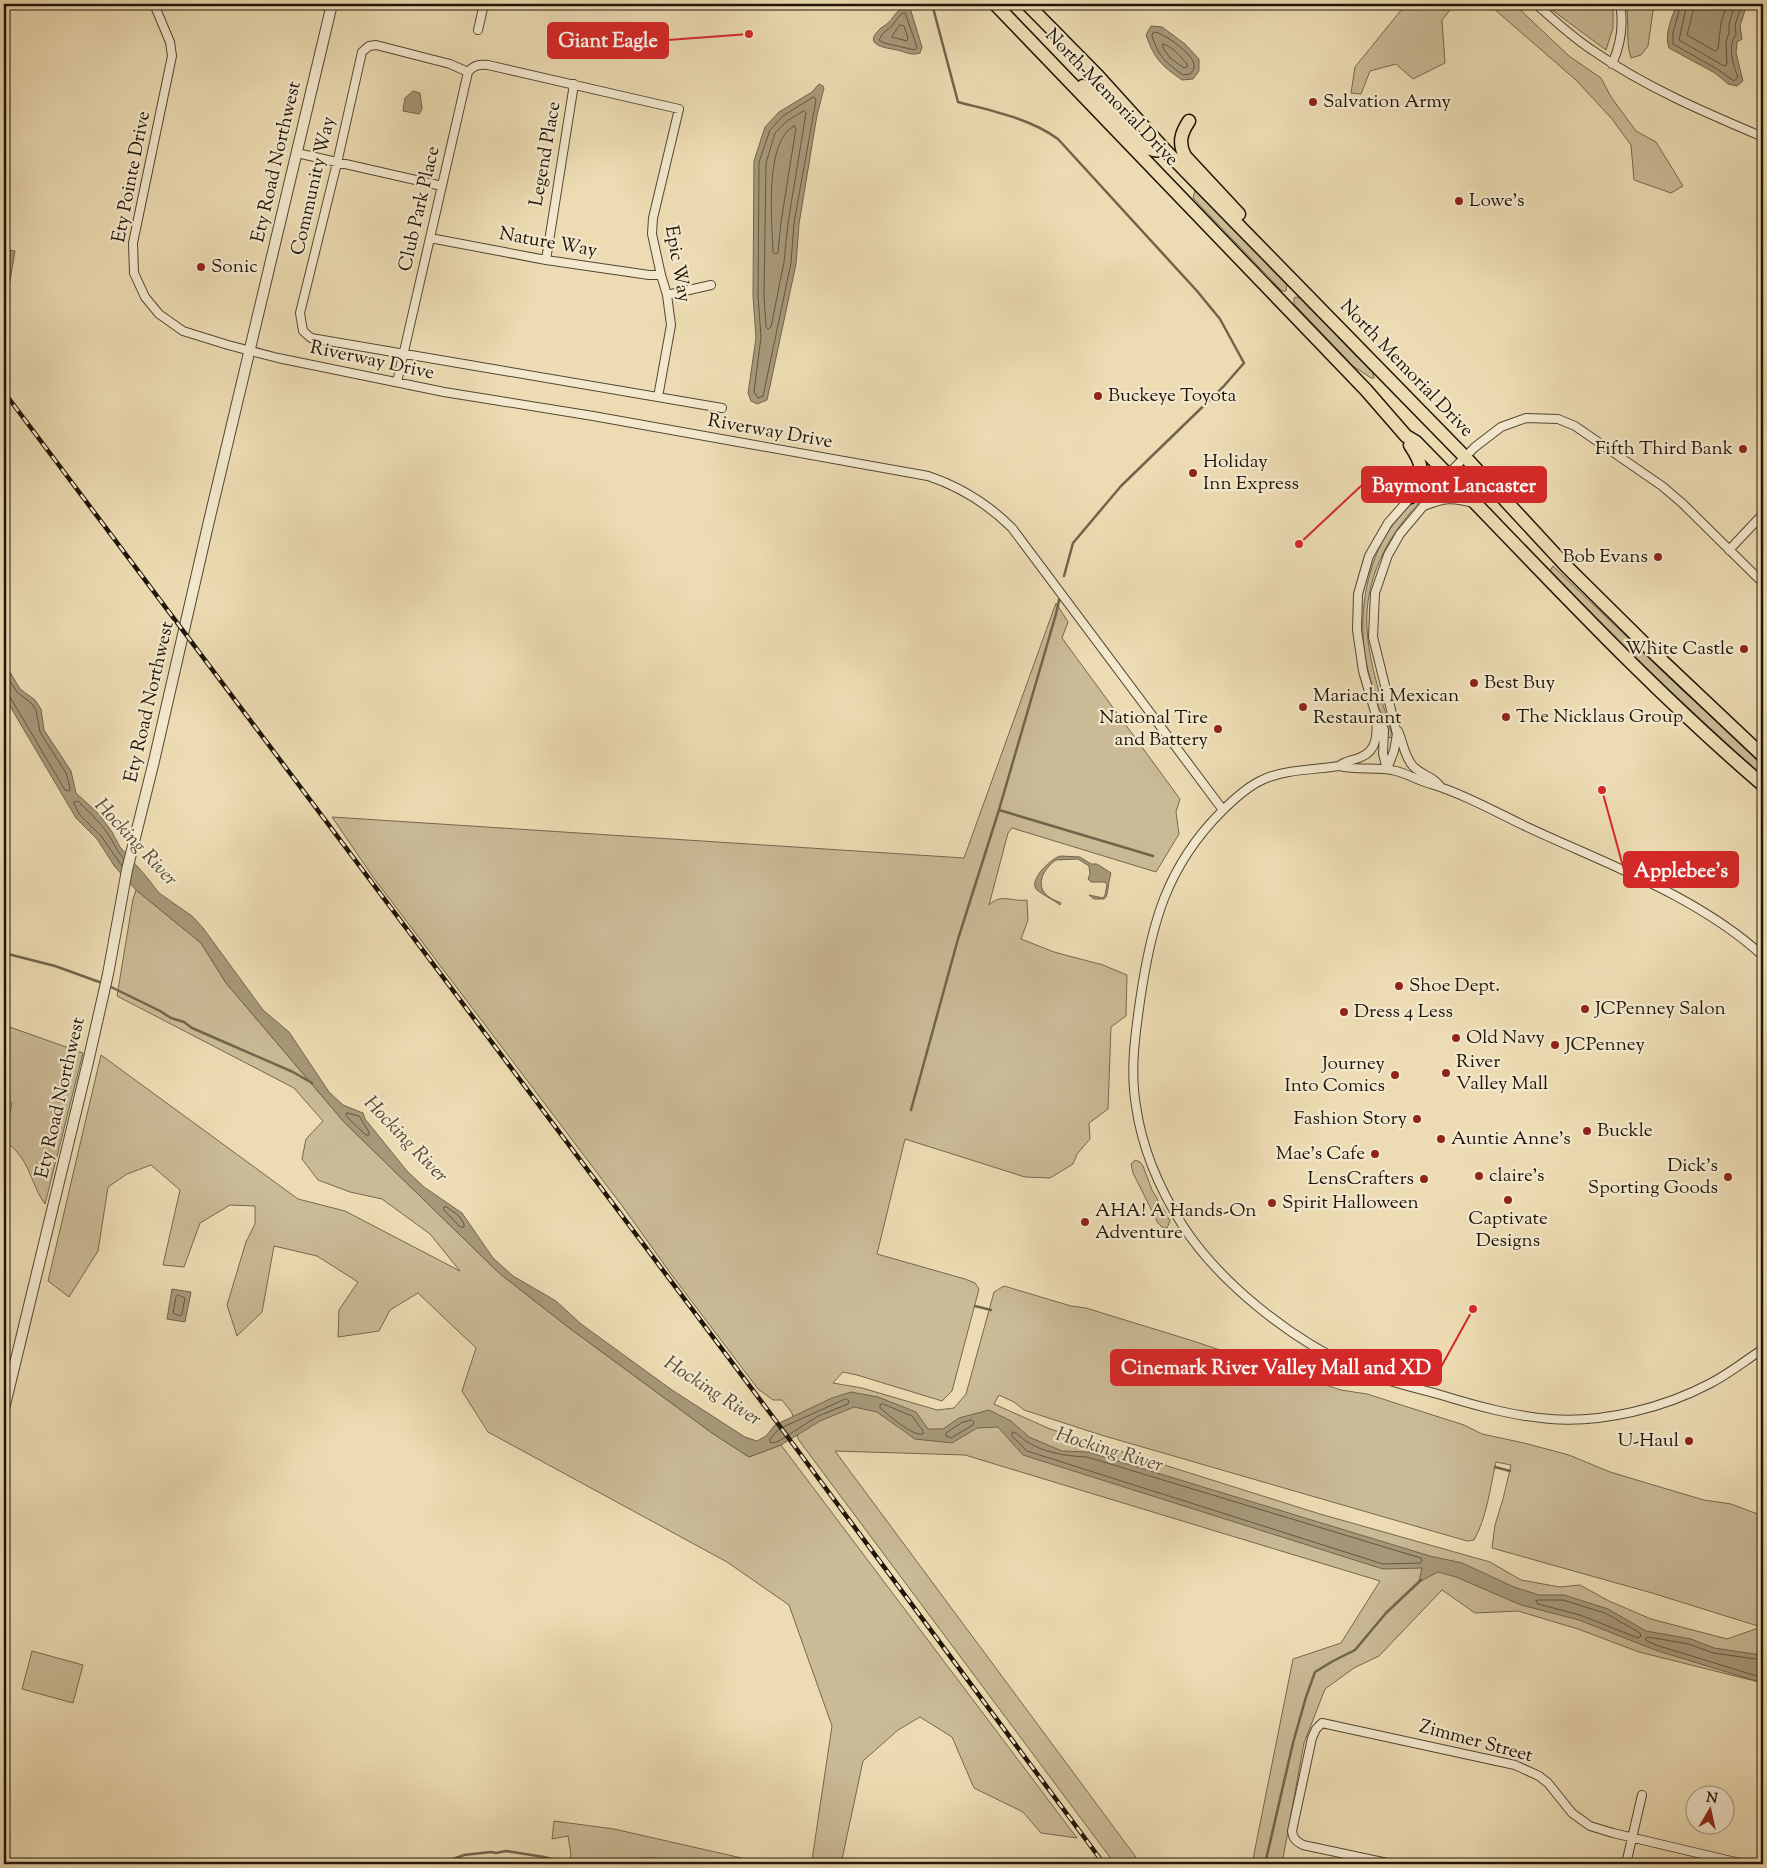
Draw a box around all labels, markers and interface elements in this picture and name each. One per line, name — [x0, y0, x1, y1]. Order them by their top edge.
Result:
callout: Giant Eagle — [548, 23, 668, 58]
street label: North Memorial Drive — [1038, 23, 1184, 173]
text: Giant Eagle — [558, 28, 658, 57]
street label: Ety Road Northwest — [245, 78, 309, 245]
place label: Salvation Army — [1323, 89, 1451, 116]
marker: Salvation Army — [1307, 96, 1319, 108]
street label: Legend Place — [523, 99, 569, 209]
street label: Ety Pointe Drive — [106, 109, 158, 245]
street label: Community Way — [285, 113, 343, 258]
street label: Club Park Place — [392, 143, 448, 274]
place label: Lowe's — [1469, 188, 1524, 215]
marker: Lowe's — [1453, 195, 1465, 207]
street label: Nature Way — [497, 221, 600, 265]
street label: Epic Way — [657, 223, 697, 305]
place label: Sonic — [211, 254, 258, 281]
marker: Sonic — [195, 261, 207, 273]
street label: North Memorial Drive — [1333, 294, 1479, 444]
street label: Riverway Drive — [307, 335, 437, 387]
place label: Buckeye Toyota — [1108, 383, 1236, 410]
marker: Buckeye Toyota — [1092, 390, 1104, 402]
street label: Riverway Drive — [705, 408, 835, 456]
place label: Fifth Third Bank — [1595, 436, 1734, 463]
marker: Fifth Third Bank — [1737, 443, 1749, 455]
place label: Holiday Inn Express — [1203, 449, 1299, 498]
marker: Holiday Inn Express — [1187, 467, 1199, 479]
callout: Baymont Lancaster — [1362, 467, 1546, 502]
text: Baymont Lancaster — [1372, 473, 1537, 502]
place label: Bob Evans — [1563, 544, 1648, 571]
marker: Bob Evans — [1652, 551, 1664, 563]
street label: Ety Road Northwest — [118, 618, 182, 785]
place label: White Castle — [1625, 636, 1734, 663]
marker: White Castle — [1738, 643, 1750, 655]
place label: Best Buy — [1484, 670, 1556, 697]
marker: Best Buy — [1468, 677, 1480, 689]
place label: Mariachi Mexican Restaurant — [1313, 683, 1459, 732]
marker: Mariachi Mexican Restaurant — [1297, 701, 1309, 713]
place label: The Nicklaus Group — [1516, 704, 1683, 731]
place label: National Tire and Battery — [1099, 705, 1209, 754]
marker: The Nicklaus Group — [1500, 711, 1512, 723]
marker: National Tire and Battery — [1212, 723, 1224, 735]
water label: Hocking River — [87, 793, 183, 893]
callout: Applebee's — [1624, 852, 1738, 887]
text: Applebee's — [1634, 858, 1728, 887]
place label: Shoe Dept. — [1409, 973, 1500, 1000]
marker: Shoe Dept. — [1393, 980, 1405, 992]
place label: JCPenney Salon — [1594, 996, 1726, 1023]
place label: Dress 4 Less — [1354, 999, 1453, 1026]
marker: JCPenney Salon — [1579, 1003, 1591, 1015]
marker: Dress 4 Less — [1338, 1006, 1350, 1018]
street label: Ety Road Northwest — [29, 1014, 93, 1181]
place label: Old Navy — [1466, 1025, 1546, 1052]
marker: Old Navy — [1450, 1032, 1462, 1044]
place label: JCPenney — [1564, 1032, 1645, 1059]
marker: JCPenney — [1549, 1039, 1561, 1051]
place label: River Valley Mall — [1456, 1049, 1548, 1098]
place label: Journey Into Comics — [1285, 1051, 1386, 1100]
marker: River Valley Mall — [1440, 1067, 1452, 1079]
marker: Journey Into Comics — [1389, 1069, 1401, 1081]
water label: Hocking River — [356, 1090, 454, 1190]
place label: Fashion Story — [1294, 1106, 1408, 1133]
marker: Fashion Story — [1411, 1113, 1423, 1125]
place label: Buckle — [1597, 1118, 1653, 1145]
marker: Buckle — [1581, 1125, 1593, 1137]
place label: Auntie Anne's — [1451, 1126, 1571, 1153]
marker: Auntie Anne's — [1435, 1133, 1447, 1145]
place label: Mae's Cafe — [1276, 1141, 1365, 1168]
marker: Mae's Cafe — [1369, 1148, 1381, 1160]
place label: Dick's Sporting Goods — [1588, 1153, 1718, 1202]
place label: claire's — [1489, 1163, 1544, 1190]
place label: LensCrafters — [1308, 1166, 1414, 1193]
marker: claire's — [1473, 1170, 1485, 1182]
marker: Dick's Sporting Goods — [1722, 1171, 1734, 1183]
marker: LensCrafters — [1418, 1173, 1430, 1185]
place label: Spirit Halloween — [1282, 1190, 1419, 1217]
marker: Captivate Designs — [1502, 1194, 1514, 1206]
marker: Spirit Halloween — [1266, 1197, 1278, 1209]
place label: AHA! A Hands-On Adventure — [1095, 1198, 1257, 1247]
place label: Captivate Designs — [1468, 1206, 1548, 1255]
marker: AHA! A Hands-On Adventure — [1079, 1216, 1091, 1228]
water label: Hocking River — [658, 1350, 766, 1434]
callout: Cinemark River Valley Mall and XD — [1111, 1350, 1441, 1385]
text: Cinemark River Valley Mall and XD — [1121, 1355, 1431, 1384]
water label: Hocking River — [1052, 1421, 1166, 1481]
place label: U-Haul — [1618, 1428, 1679, 1455]
marker: U-Haul — [1683, 1435, 1695, 1447]
street label: Zimmer Street — [1416, 1714, 1536, 1770]
north arrow — [1684, 1786, 1734, 1836]
text: N — [1705, 1788, 1719, 1810]

